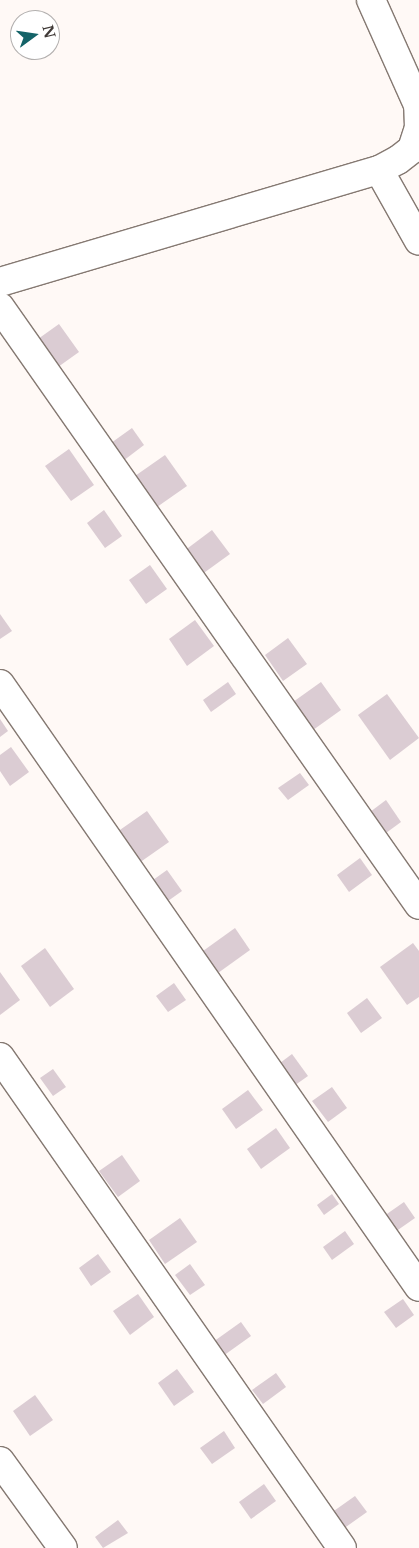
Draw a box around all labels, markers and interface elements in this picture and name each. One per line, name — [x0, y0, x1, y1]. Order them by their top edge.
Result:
north arrow — [10, 10, 60, 60]
text: N — [38, 23, 59, 40]

